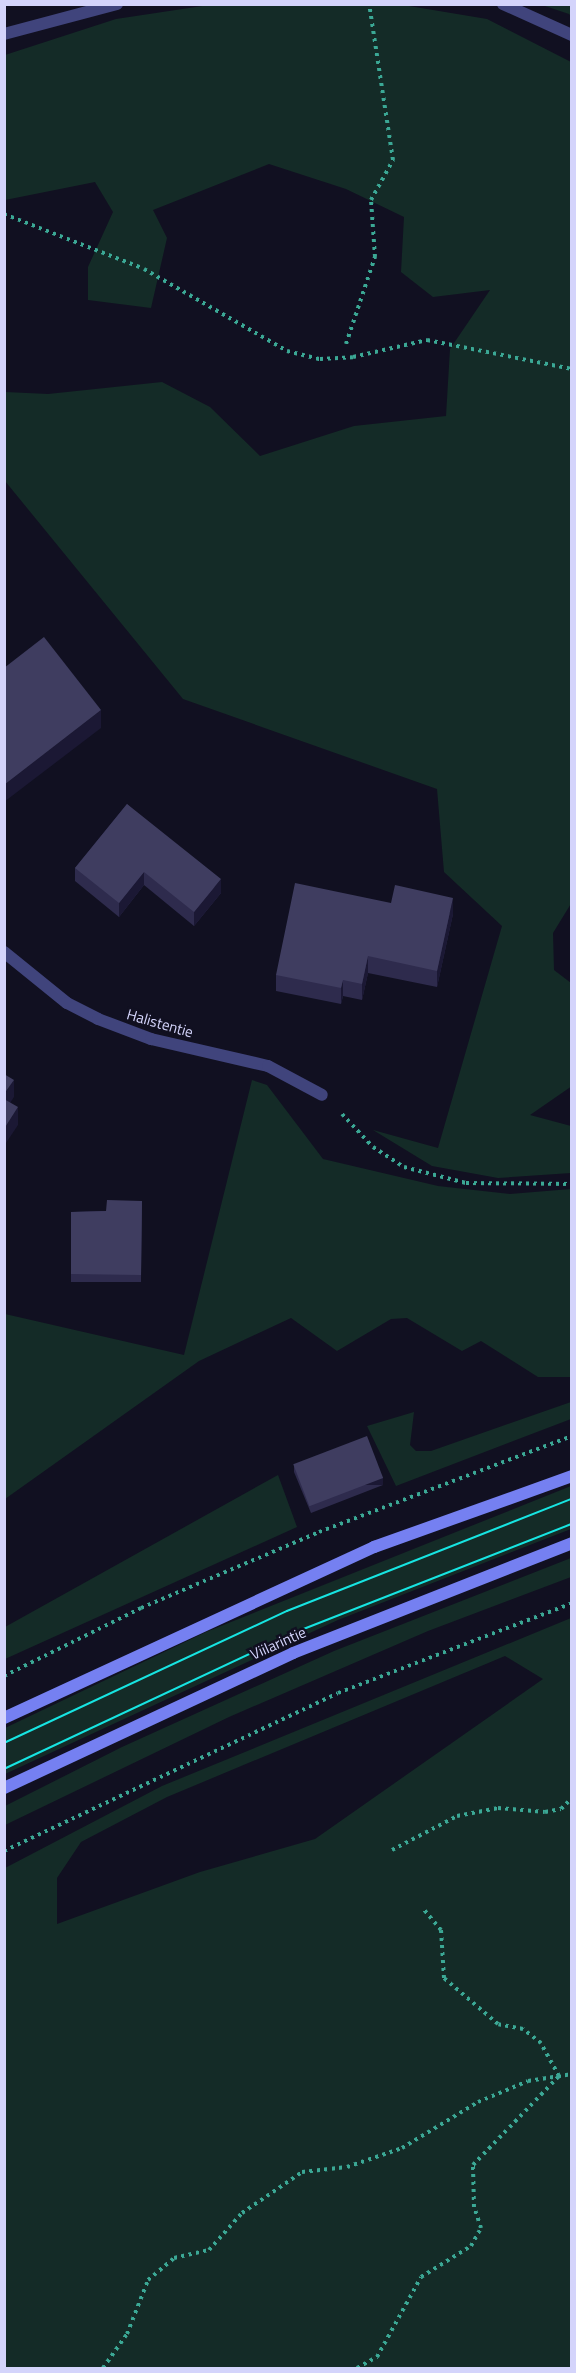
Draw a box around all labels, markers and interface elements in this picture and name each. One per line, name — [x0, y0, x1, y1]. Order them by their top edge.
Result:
street label: Halistentie — [125, 1005, 195, 1041]
street label: Viilarintie — [247, 1623, 309, 1663]

